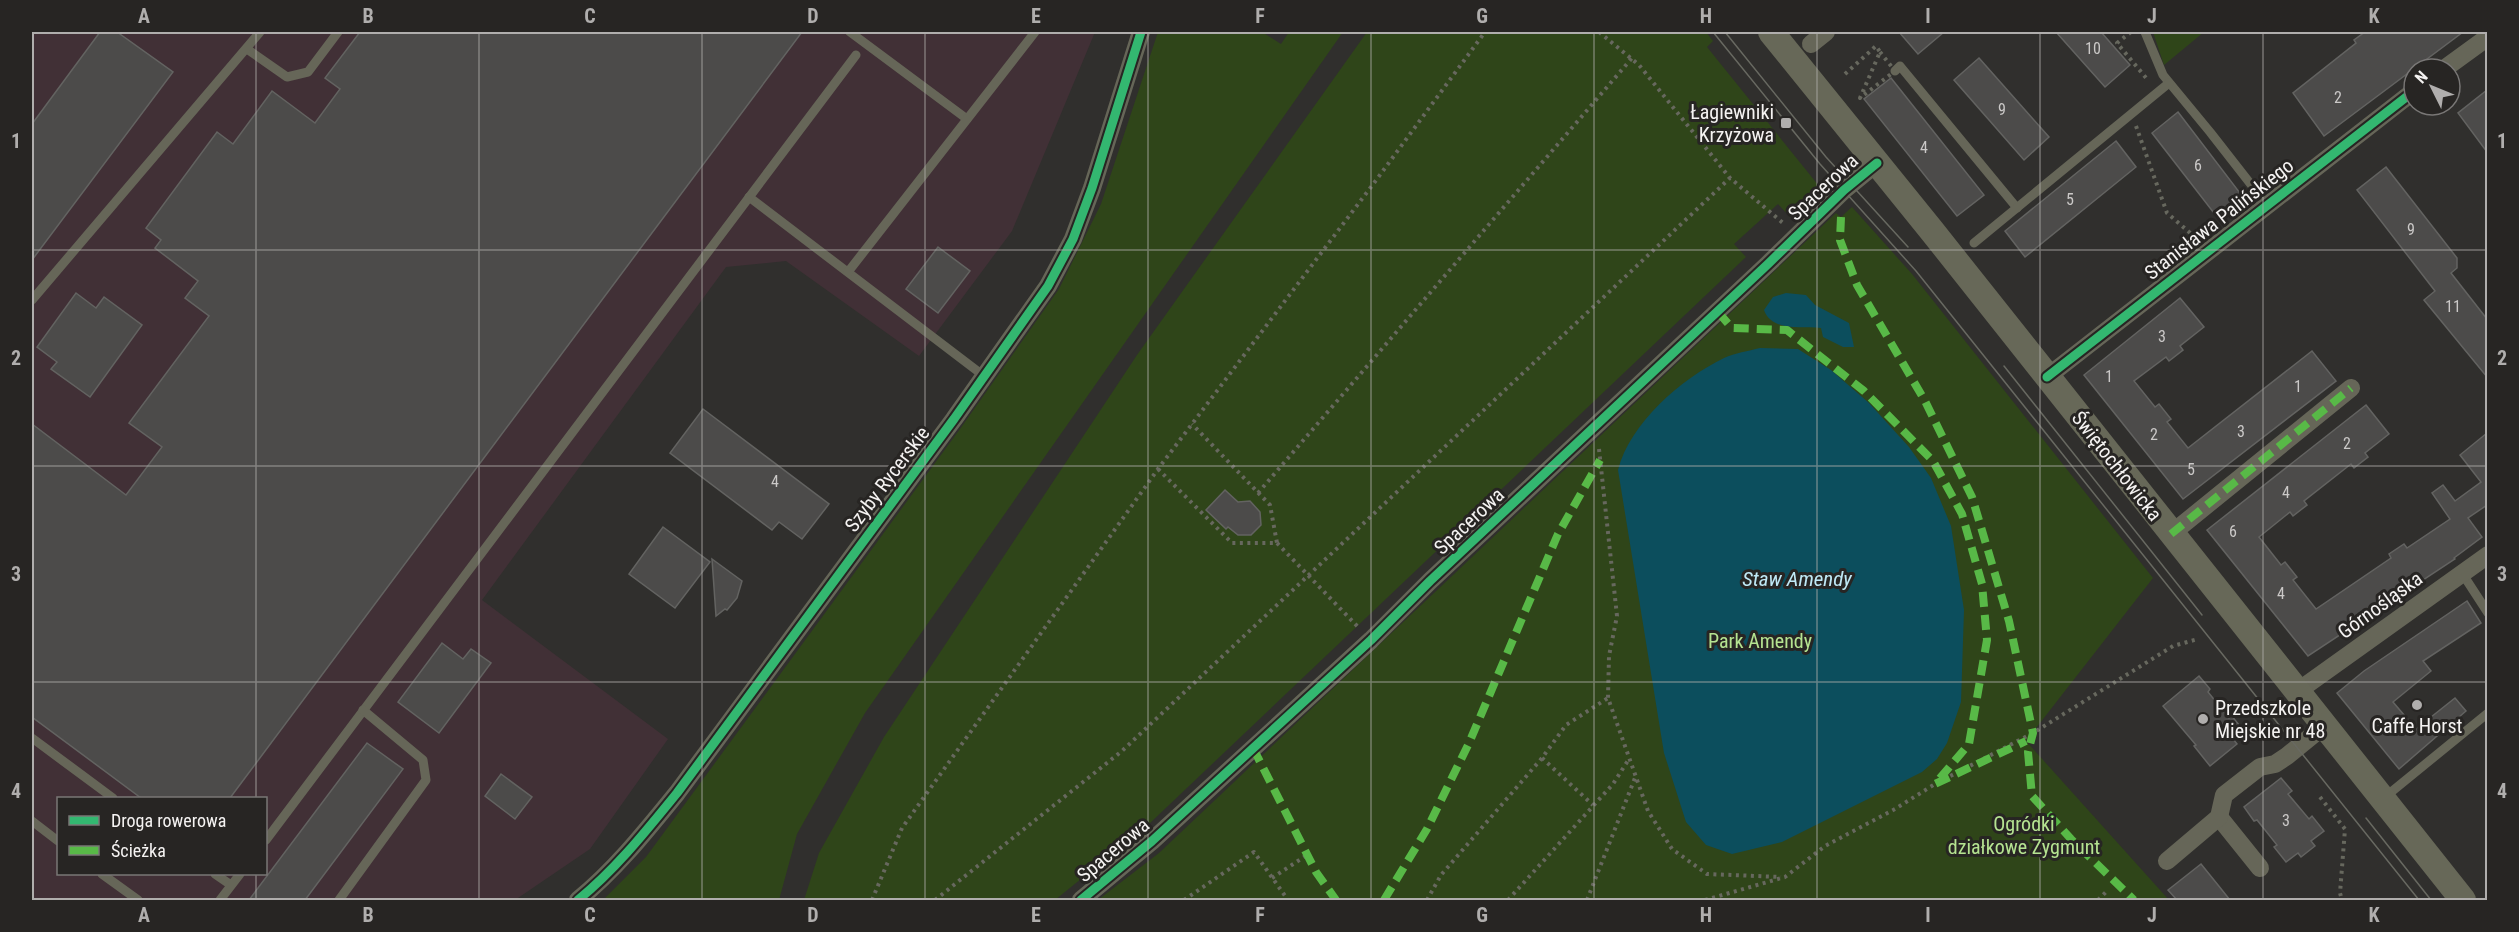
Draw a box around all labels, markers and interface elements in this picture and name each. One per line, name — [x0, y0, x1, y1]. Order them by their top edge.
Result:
text: A — [138, 4, 150, 28]
text: B — [362, 4, 374, 28]
text: C — [584, 4, 596, 28]
text: D — [807, 4, 819, 28]
text: E — [1031, 4, 1041, 28]
text: F — [1255, 4, 1265, 28]
text: G — [1476, 4, 1488, 28]
text: H — [1700, 4, 1712, 28]
text: I — [1925, 4, 1931, 28]
text: J — [2147, 4, 2157, 28]
text: K — [2368, 4, 2380, 28]
house number: 10 — [2085, 39, 2101, 58]
north arrow — [2402, 57, 2462, 117]
text: N — [2411, 67, 2432, 87]
house number: 2 — [2334, 88, 2342, 107]
place label: Łagiewniki Krzyżowa — [1690, 100, 1774, 147]
house number: 9 — [1998, 100, 2006, 119]
marker: Łagiewniki Krzyżowa — [1779, 116, 1793, 130]
text: 1 — [11, 129, 21, 153]
text: 1 — [2497, 129, 2507, 153]
house number: 4 — [1920, 138, 1928, 157]
street label: Spacerowa — [1783, 149, 1863, 225]
street label: Stanisława Palińskiego — [2140, 153, 2298, 285]
house number: 6 — [2194, 156, 2202, 175]
house number: 5 — [2066, 190, 2074, 209]
house number: 9 — [2407, 220, 2415, 239]
house number: 11 — [2445, 297, 2461, 316]
house number: 3 — [2158, 327, 2166, 346]
text: 2 — [11, 346, 21, 370]
text: 2 — [2497, 346, 2507, 370]
house number: 1 — [2105, 367, 2113, 386]
house number: 1 — [2294, 377, 2302, 396]
street label: Świętochłowicka — [2067, 406, 2167, 526]
street label: Szyby Rycerskie — [840, 422, 934, 536]
house number: 3 — [2237, 422, 2245, 441]
house number: 2 — [2150, 425, 2158, 444]
house number: 2 — [2343, 434, 2351, 453]
house number: 5 — [2187, 460, 2195, 479]
house number: 4 — [771, 472, 779, 491]
street label: Spacerowa — [1429, 483, 1509, 559]
house number: 4 — [2282, 483, 2290, 502]
house number: 6 — [2229, 522, 2237, 541]
text: 3 — [11, 562, 21, 586]
text: 3 — [2497, 562, 2507, 586]
street label: Górnośląska — [2333, 566, 2427, 644]
water label: Staw Amendy — [1742, 567, 1852, 591]
house number: 4 — [2277, 584, 2285, 603]
park label: Park Amendy — [1708, 629, 1812, 653]
place label: Przedszkole Miejskie nr 48 — [2215, 696, 2325, 743]
marker: Caffe Horst — [2410, 698, 2424, 712]
marker: Przedszkole Miejskie nr 48 — [2196, 712, 2210, 726]
place label: Caffe Horst — [2372, 714, 2463, 738]
text: 4 — [11, 779, 21, 803]
text: 4 — [2497, 779, 2507, 803]
legend — [57, 797, 267, 875]
text: Droga rowerowa — [111, 810, 226, 831]
house number: 3 — [2282, 811, 2290, 830]
park label: Ogródki działkowe Zygmunt — [1948, 812, 2100, 859]
street label: Spacerowa — [1072, 813, 1154, 887]
text: Ścieżka — [111, 840, 166, 861]
text: A — [138, 903, 150, 927]
text: B — [362, 903, 374, 927]
text: C — [584, 903, 596, 927]
text: D — [807, 903, 819, 927]
text: E — [1031, 903, 1041, 927]
text: F — [1255, 903, 1265, 927]
text: G — [1476, 903, 1488, 927]
text: H — [1700, 903, 1712, 927]
text: I — [1925, 903, 1931, 927]
text: J — [2147, 903, 2157, 927]
text: K — [2368, 903, 2380, 927]

